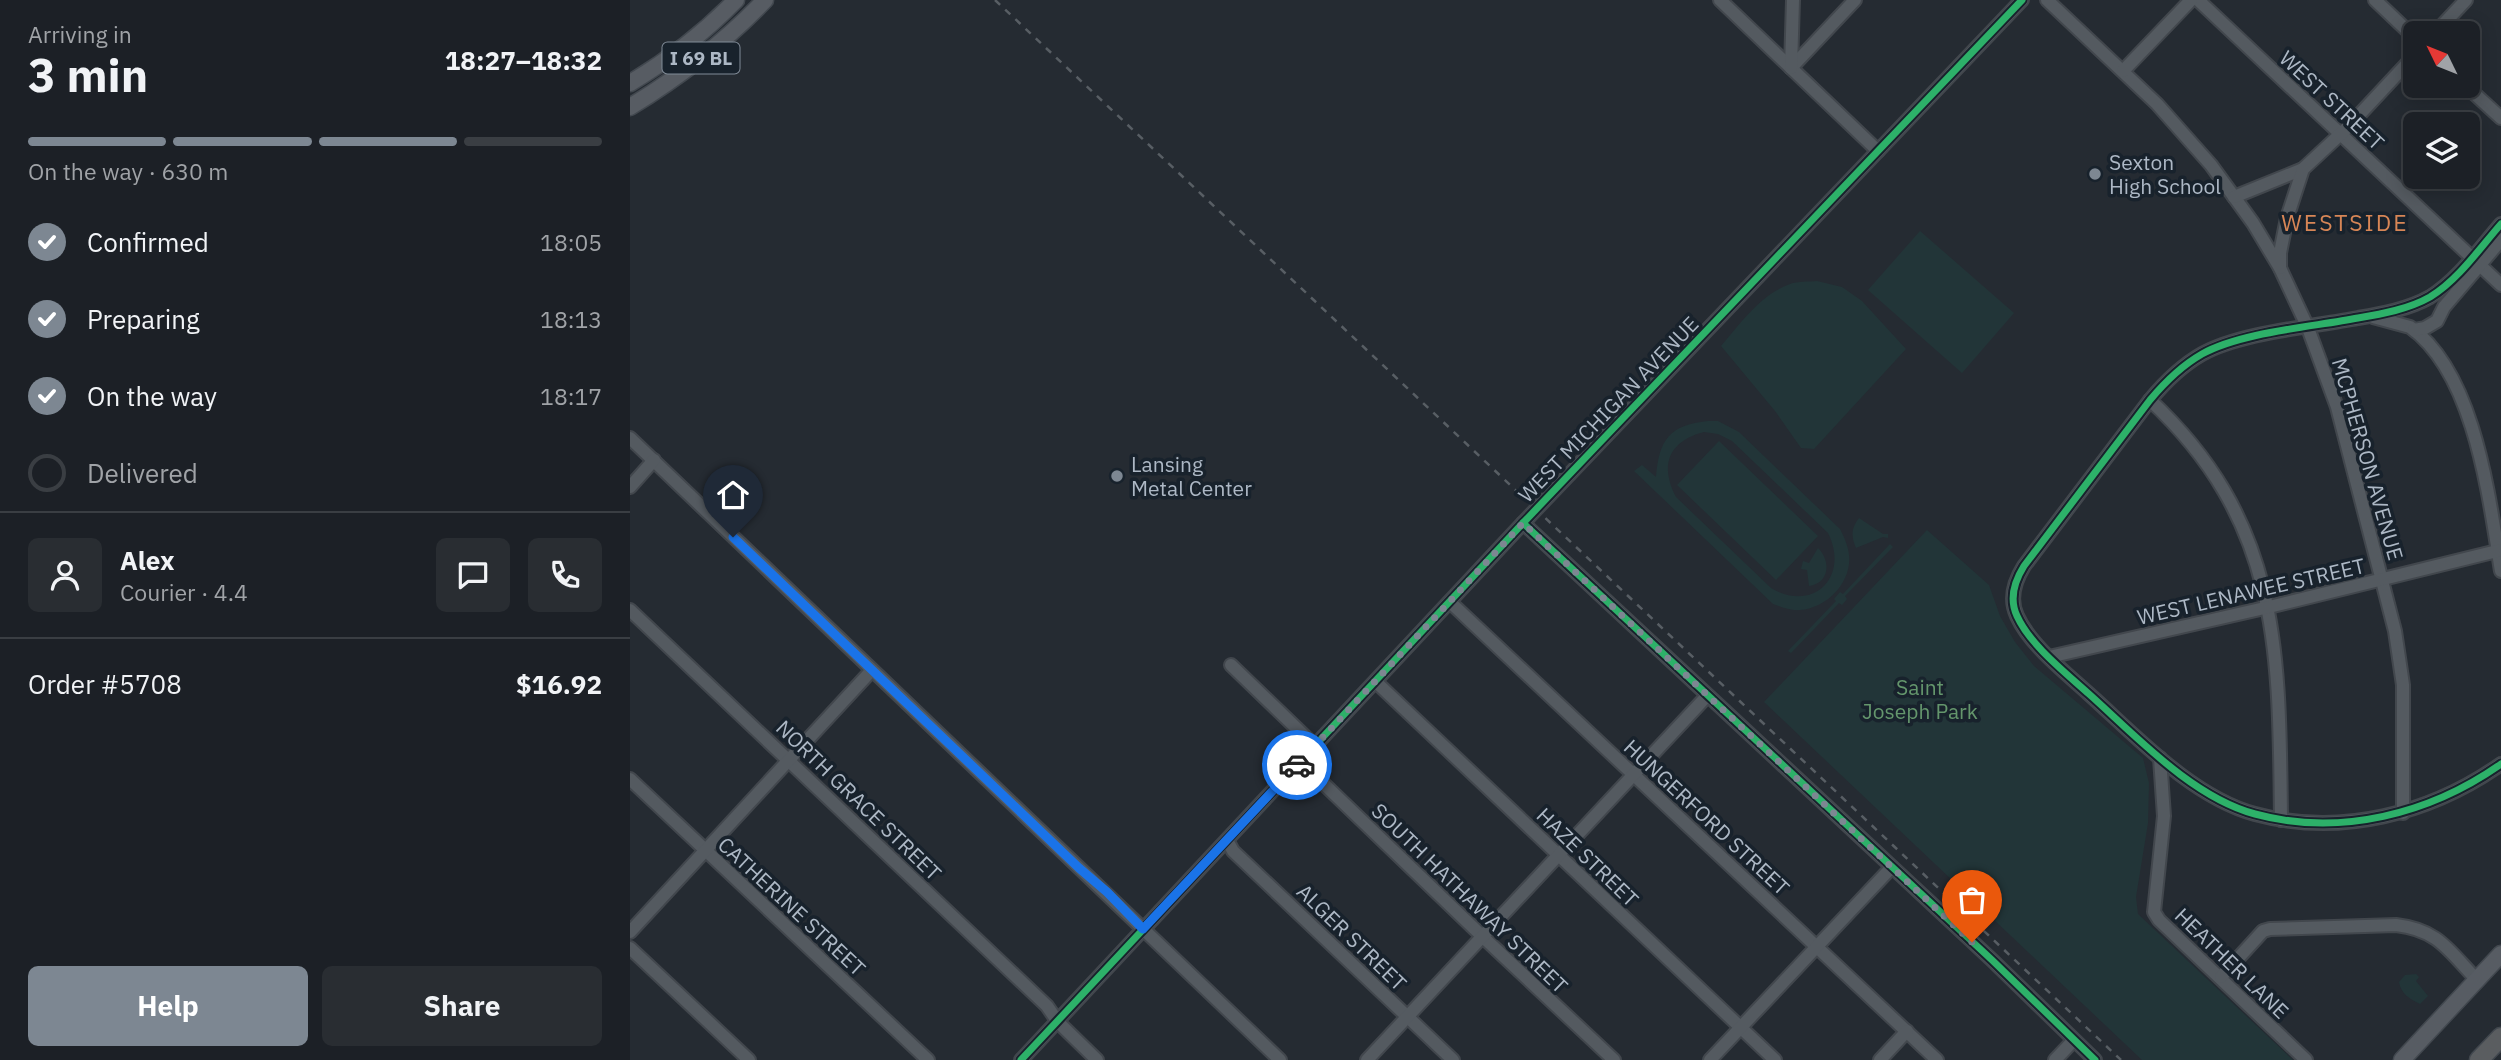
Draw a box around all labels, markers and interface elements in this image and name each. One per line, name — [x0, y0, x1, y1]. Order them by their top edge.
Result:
text: Arriving in — [28, 19, 132, 49]
north arrow — [2403, 21, 2480, 98]
map controls — [2403, 21, 2480, 189]
text: 18:27–18:32 — [445, 43, 602, 77]
road number: I 69 BL — [662, 43, 740, 74]
street label: WEST STREET — [2274, 44, 2390, 156]
text: 3 min — [28, 45, 148, 105]
button: layers — [2403, 112, 2480, 189]
place label: Sexton High School — [2109, 148, 2221, 200]
text: On the way · 630 m — [28, 156, 228, 186]
marker: Sexton High School — [2087, 166, 2103, 182]
district label: WESTSIDE — [2281, 207, 2409, 237]
icon: check — [28, 223, 66, 261]
text: Confirmed — [87, 225, 209, 259]
text: 18:05 — [540, 227, 602, 257]
icon: check — [28, 300, 66, 338]
text: Preparing — [87, 302, 200, 336]
text: 18:13 — [540, 304, 602, 334]
street label: WEST MICHIGAN AVENUE — [1512, 310, 1704, 508]
street label: MCPHERSON AVENUE — [2326, 355, 2410, 563]
icon: check — [28, 377, 66, 415]
text: On the way — [87, 379, 217, 413]
text: 18:17 — [540, 381, 602, 411]
place label: Lansing Metal Center — [1131, 450, 1252, 502]
text: Delivered — [87, 456, 198, 490]
pin — [703, 465, 763, 537]
marker: Lansing Metal Center — [1109, 468, 1125, 484]
icon: home — [714, 476, 752, 514]
button: person — [28, 538, 102, 612]
button: chat — [436, 538, 510, 612]
button: phone — [528, 538, 602, 612]
text: Alex — [120, 543, 174, 577]
street label: WEST LENAWEE STREET — [2134, 551, 2368, 631]
text: Courier · 4.4 — [120, 577, 248, 607]
text: Order #5708 — [28, 667, 182, 701]
text: $16.92 — [516, 667, 602, 701]
park label: Saint Joseph Park — [1862, 673, 1978, 725]
street label: NORTH GRACE STREET — [770, 714, 948, 886]
courier — [1262, 730, 1332, 800]
street label: HUNGERFORD STREET — [1618, 733, 1796, 901]
icon: car — [1278, 746, 1316, 784]
street label: SOUTH HATHAWAY STREET — [1366, 797, 1574, 999]
street label: HAZE STREET — [1531, 801, 1645, 913]
street label: CATHERINE STREET — [712, 830, 872, 982]
pin — [1942, 870, 2002, 942]
street label: ALGER STREET — [1291, 877, 1413, 997]
icon: bag — [1953, 881, 1991, 919]
street label: HEATHER LANE — [2169, 901, 2295, 1025]
button: Help — [28, 966, 308, 1046]
button: Share — [322, 966, 602, 1046]

